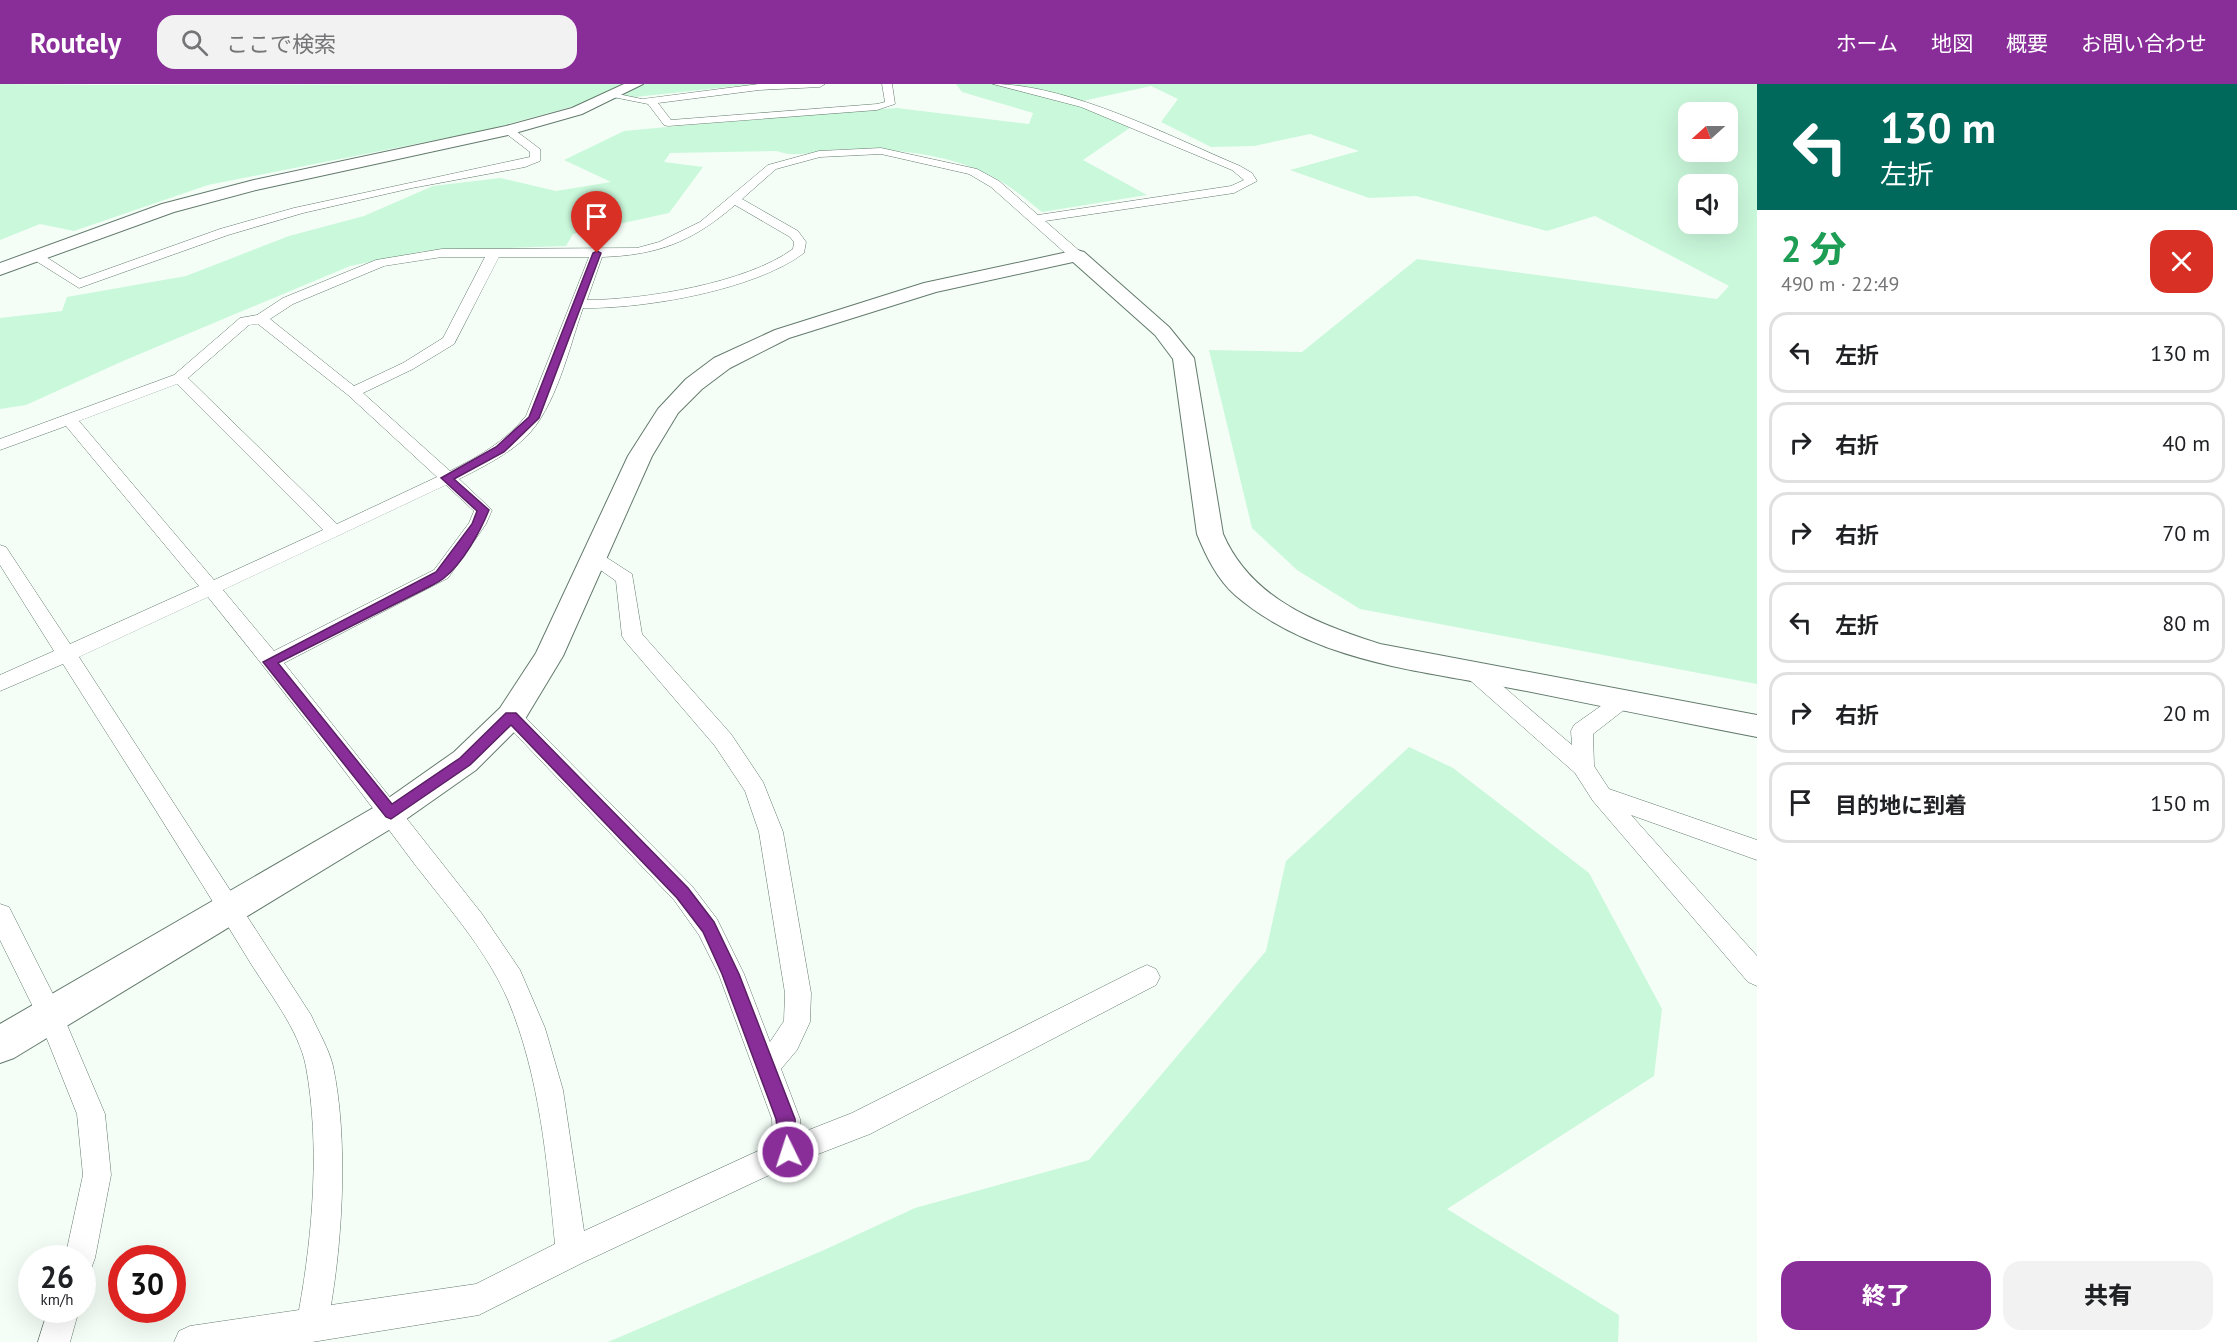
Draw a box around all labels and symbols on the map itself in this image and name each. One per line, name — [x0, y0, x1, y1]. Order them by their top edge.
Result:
north arrow — [1678, 102, 1738, 162]
pin — [571, 191, 622, 253]
position arrow — [756, 1120, 820, 1184]
speed limit sign: 30 — [108, 1245, 186, 1323]

